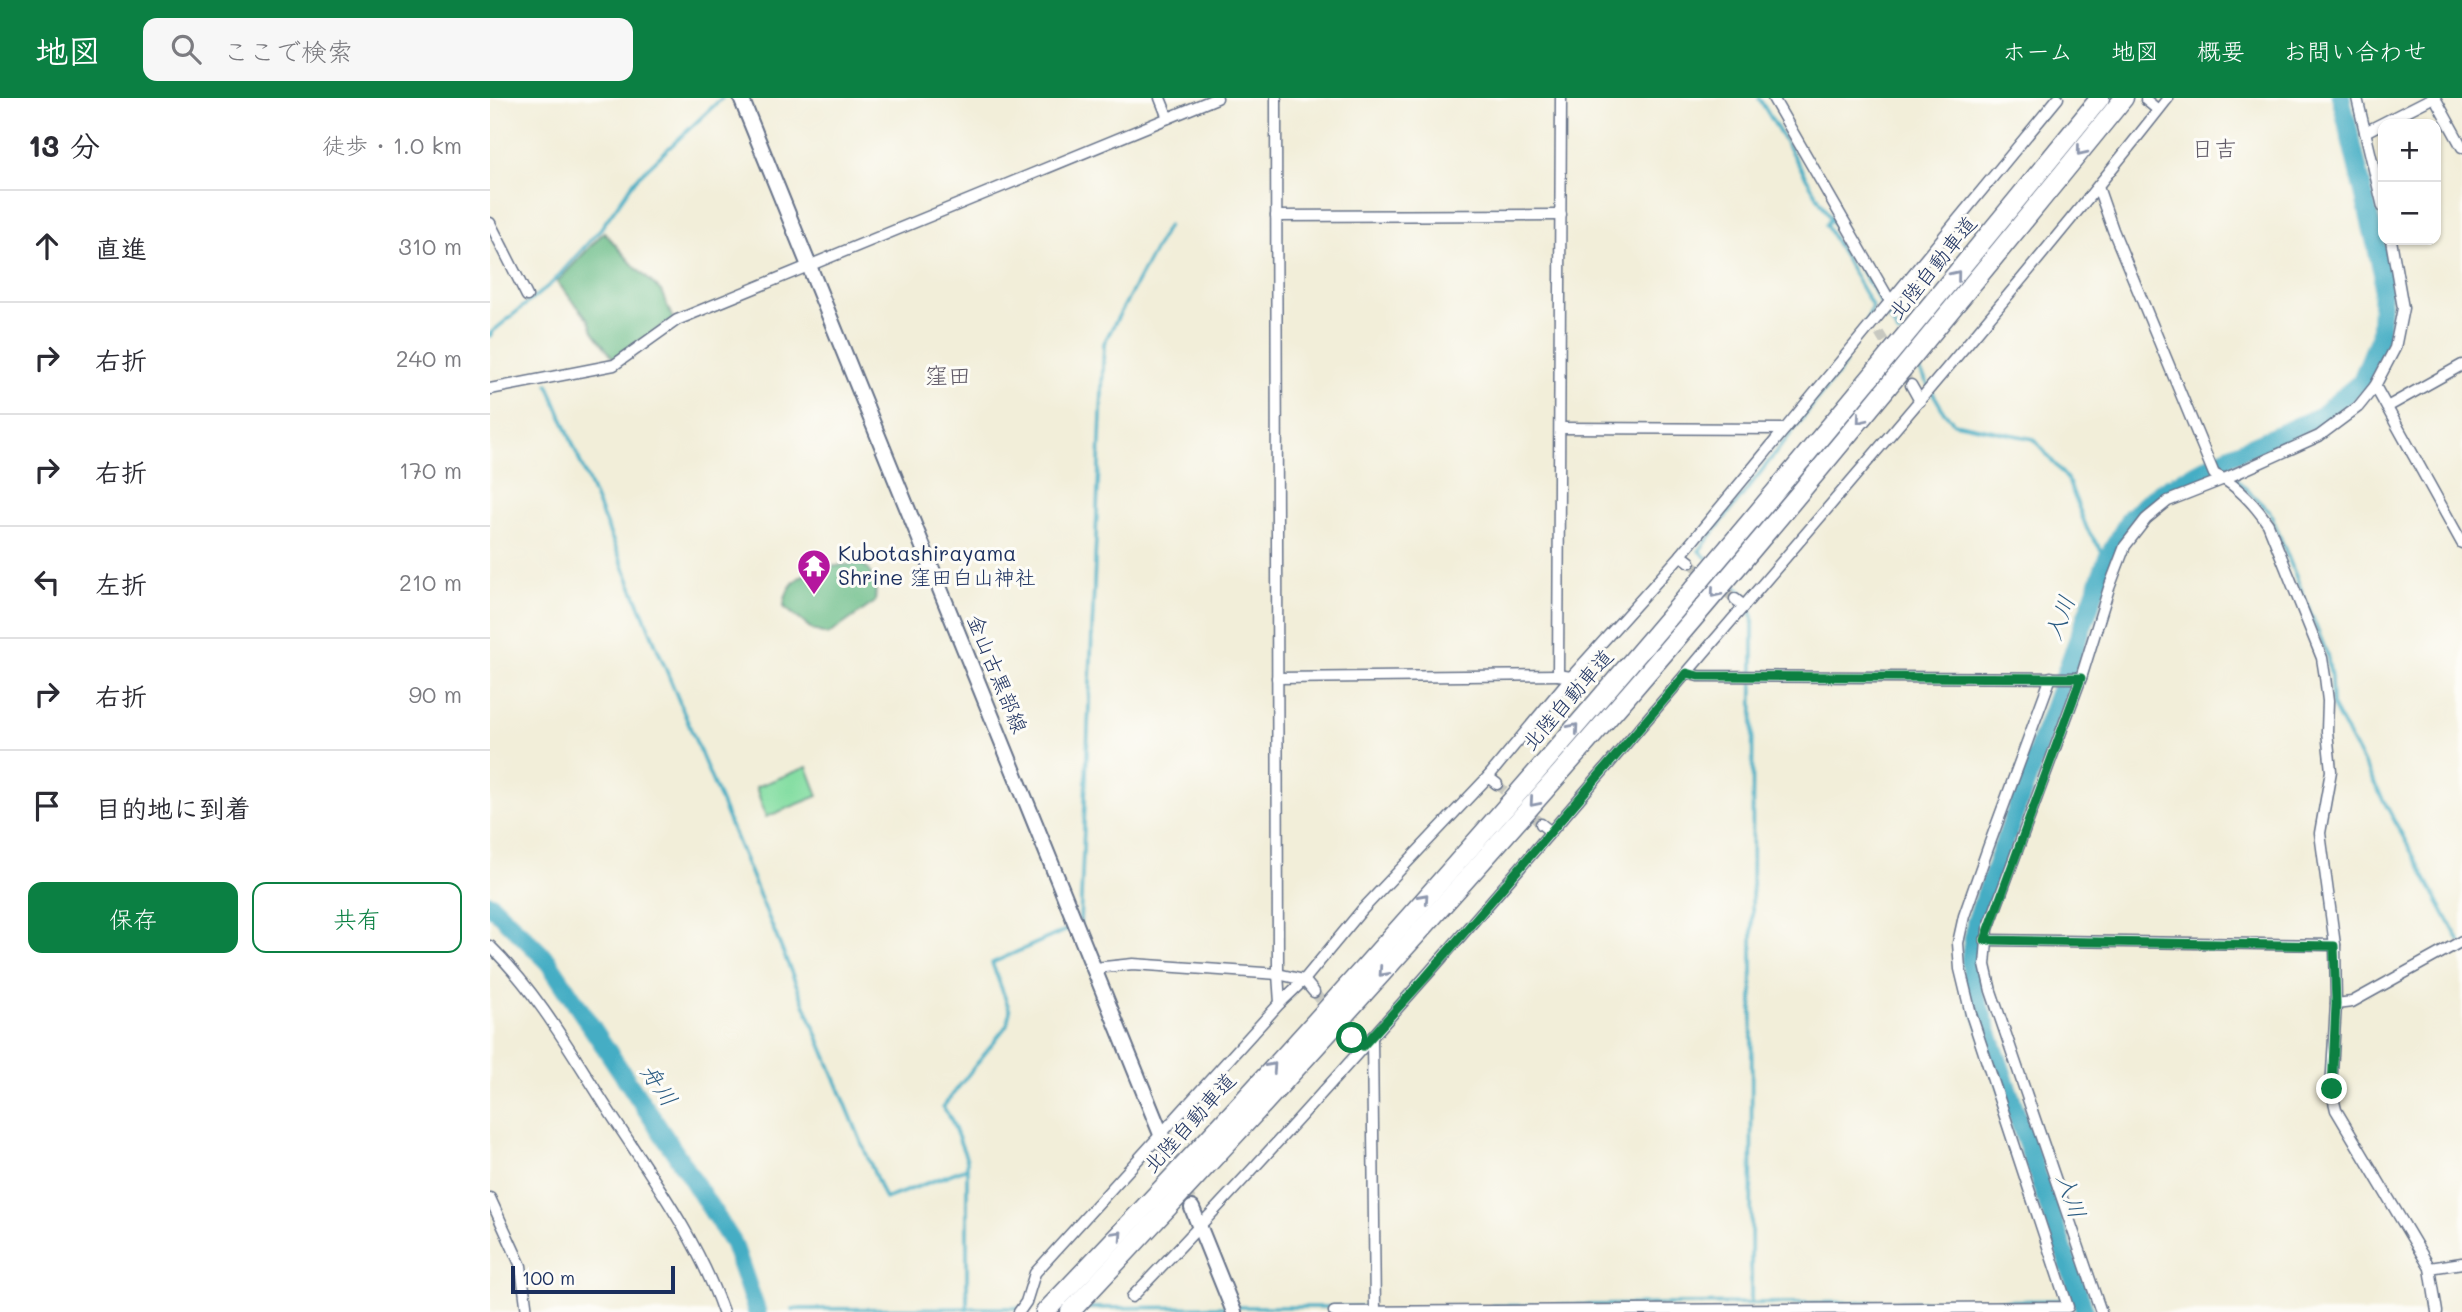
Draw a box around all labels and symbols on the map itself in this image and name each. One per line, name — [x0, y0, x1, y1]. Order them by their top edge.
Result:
district label: 日吉 — [2191, 133, 2237, 163]
one-way arrow — [2077, 142, 2089, 155]
street label: 北陸自動車道 — [1882, 210, 1982, 325]
one-way arrow — [1948, 270, 1960, 283]
district label: 窪田 — [925, 360, 971, 390]
one-way arrow — [1857, 410, 1869, 423]
place label: Kubotashirayama Shrine 窪田白山神社 — [838, 539, 1036, 590]
temple icon: Kubotashirayama Shrine 窪田白山神社 — [795, 547, 833, 596]
one-way arrow — [1711, 585, 1723, 598]
water label: 入川 — [2037, 591, 2081, 644]
street label: 金山古黒部線 — [962, 610, 1035, 737]
street label: 北陸自動車道 — [1515, 643, 1618, 755]
one-way arrow — [1566, 723, 1578, 736]
one-way arrow — [1530, 794, 1542, 807]
one-way arrow — [1416, 893, 1428, 906]
one-way arrow — [1378, 964, 1391, 977]
route start — [1336, 1022, 1367, 1053]
water label: 舟川 — [635, 1057, 685, 1112]
one-way arrow — [1264, 1063, 1276, 1076]
street label: 北陸自動車道 — [1137, 1066, 1241, 1178]
route end — [2316, 1073, 2347, 1104]
water label: 入川 — [2050, 1169, 2094, 1222]
one-way arrow — [1110, 1230, 1122, 1243]
scale bar — [511, 1263, 676, 1295]

